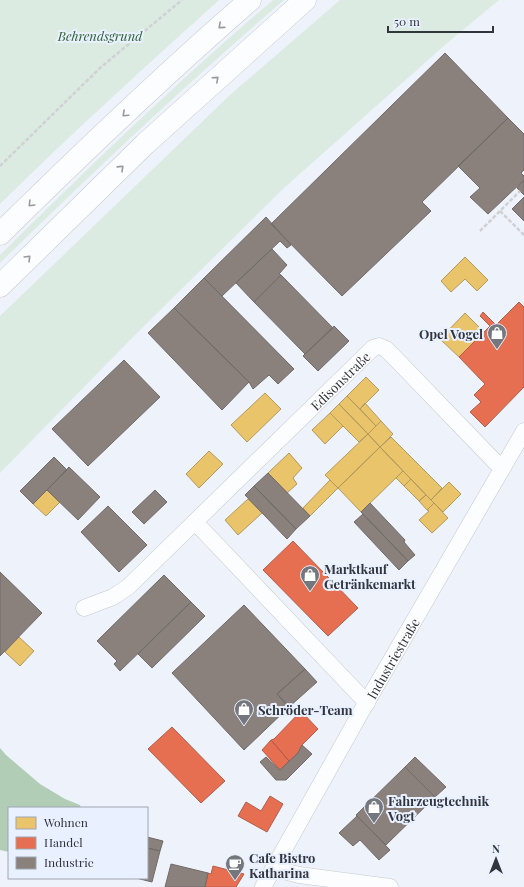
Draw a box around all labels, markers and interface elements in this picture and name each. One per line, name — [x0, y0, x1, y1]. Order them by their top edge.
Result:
scale bar — [388, 8, 493, 34]
text: 50 m — [394, 13, 420, 29]
one-way arrow — [218, 21, 225, 28]
park label: Behrendsgrund — [57, 27, 143, 44]
one-way arrow — [211, 77, 219, 84]
one-way arrow — [122, 109, 130, 116]
one-way arrow — [116, 165, 124, 172]
one-way arrow — [28, 199, 36, 207]
one-way arrow — [23, 255, 31, 263]
shop icon: Opel Vogel — [486, 322, 508, 350]
place label: Opel Vogel — [419, 325, 483, 342]
street label: Edisonstraße — [306, 347, 374, 413]
place label: Marktkauf Getränkemarkt — [324, 560, 416, 592]
shop icon: Marktkauf Getränkemarkt — [299, 564, 321, 592]
street label: Industriestraße — [362, 614, 423, 702]
shop icon: Schröder-Team — [233, 698, 255, 726]
place label: Schröder-Team — [258, 701, 353, 718]
place label: Fahrzeugtechnik Vogt — [387, 792, 489, 824]
shop icon: Fahrzeugtechnik Vogt — [363, 796, 385, 824]
legend — [8, 807, 148, 879]
text: Wohnen — [43, 814, 88, 830]
text: Handel — [44, 834, 83, 850]
north arrow — [476, 839, 516, 879]
text: N — [492, 841, 500, 856]
place label: Cafe Bistro Katharina — [249, 849, 315, 881]
cafe icon: Cafe Bistro Katharina — [224, 853, 246, 881]
text: Industrie — [44, 854, 94, 870]

